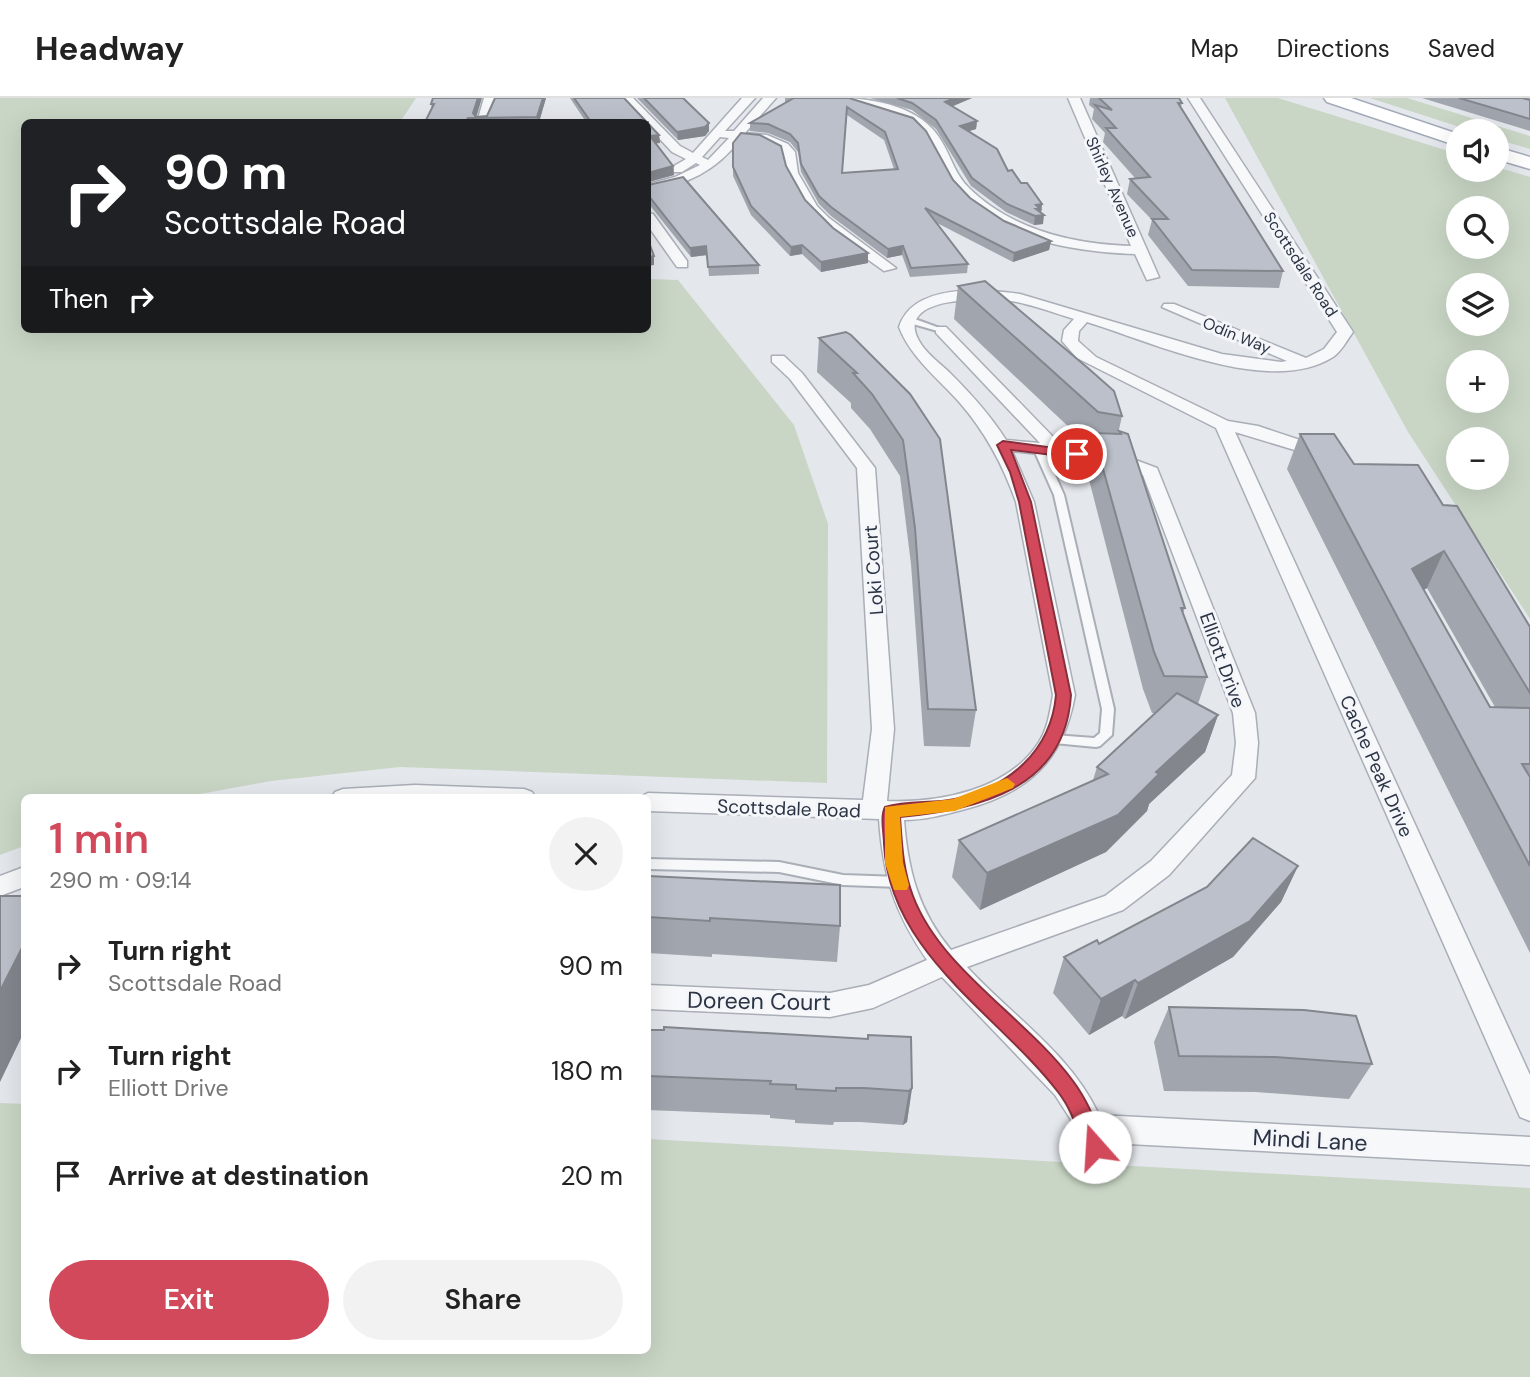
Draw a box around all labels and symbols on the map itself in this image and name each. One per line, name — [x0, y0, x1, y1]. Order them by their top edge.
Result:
street label: Shirley Avenue — [1081, 134, 1144, 241]
street label: Scottsdale Road — [1259, 208, 1342, 321]
street label: Odin Way — [1200, 312, 1274, 359]
pin — [1047, 424, 1107, 484]
street label: Loki Court — [858, 524, 889, 616]
street label: Elliott Drive — [1194, 609, 1251, 711]
street label: Cache Peak Drive — [1334, 691, 1419, 841]
street label: Scottsdale Road — [717, 793, 861, 824]
street label: Doreen Court — [687, 985, 831, 1017]
position arrow — [1058, 1110, 1132, 1184]
street label: Mindi Lane — [1252, 1122, 1368, 1158]

